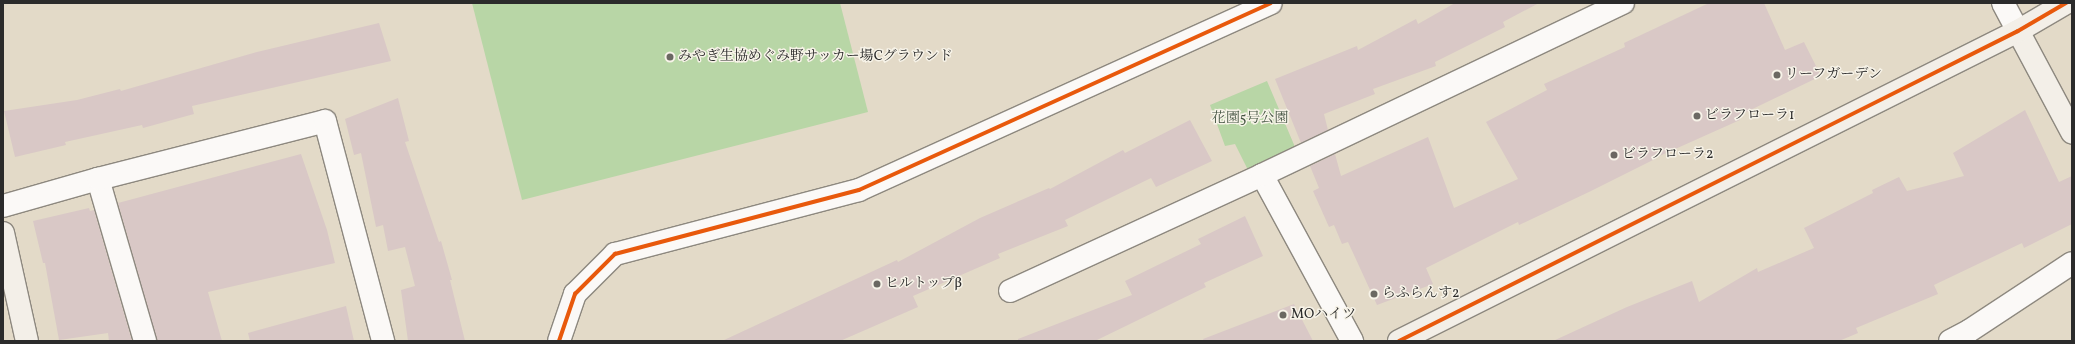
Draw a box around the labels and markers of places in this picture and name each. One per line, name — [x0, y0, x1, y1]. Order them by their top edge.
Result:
place label: みやぎ生協めぐみ野サッカー場Cグラウンド — [678, 49, 953, 65]
marker: みやぎ生協めぐみ野サッカー場Cグラウンド — [665, 52, 675, 62]
place label: リーフガーデン — [1785, 67, 1883, 83]
marker: リーフガーデン — [1772, 70, 1782, 80]
place label: ビラフローラ1 — [1705, 108, 1794, 124]
marker: ビラフローラ1 — [1692, 111, 1702, 121]
place label: ビラフローラ2 — [1622, 147, 1714, 163]
marker: ビラフローラ2 — [1609, 150, 1619, 160]
place label: ヒルトップβ — [885, 276, 962, 292]
marker: ヒルトップβ — [872, 279, 882, 289]
place label: らふらんす2 — [1382, 286, 1460, 302]
marker: らふらんす2 — [1369, 289, 1379, 299]
place label: MOハイツ — [1291, 307, 1356, 323]
marker: MOハイツ — [1278, 310, 1288, 320]

